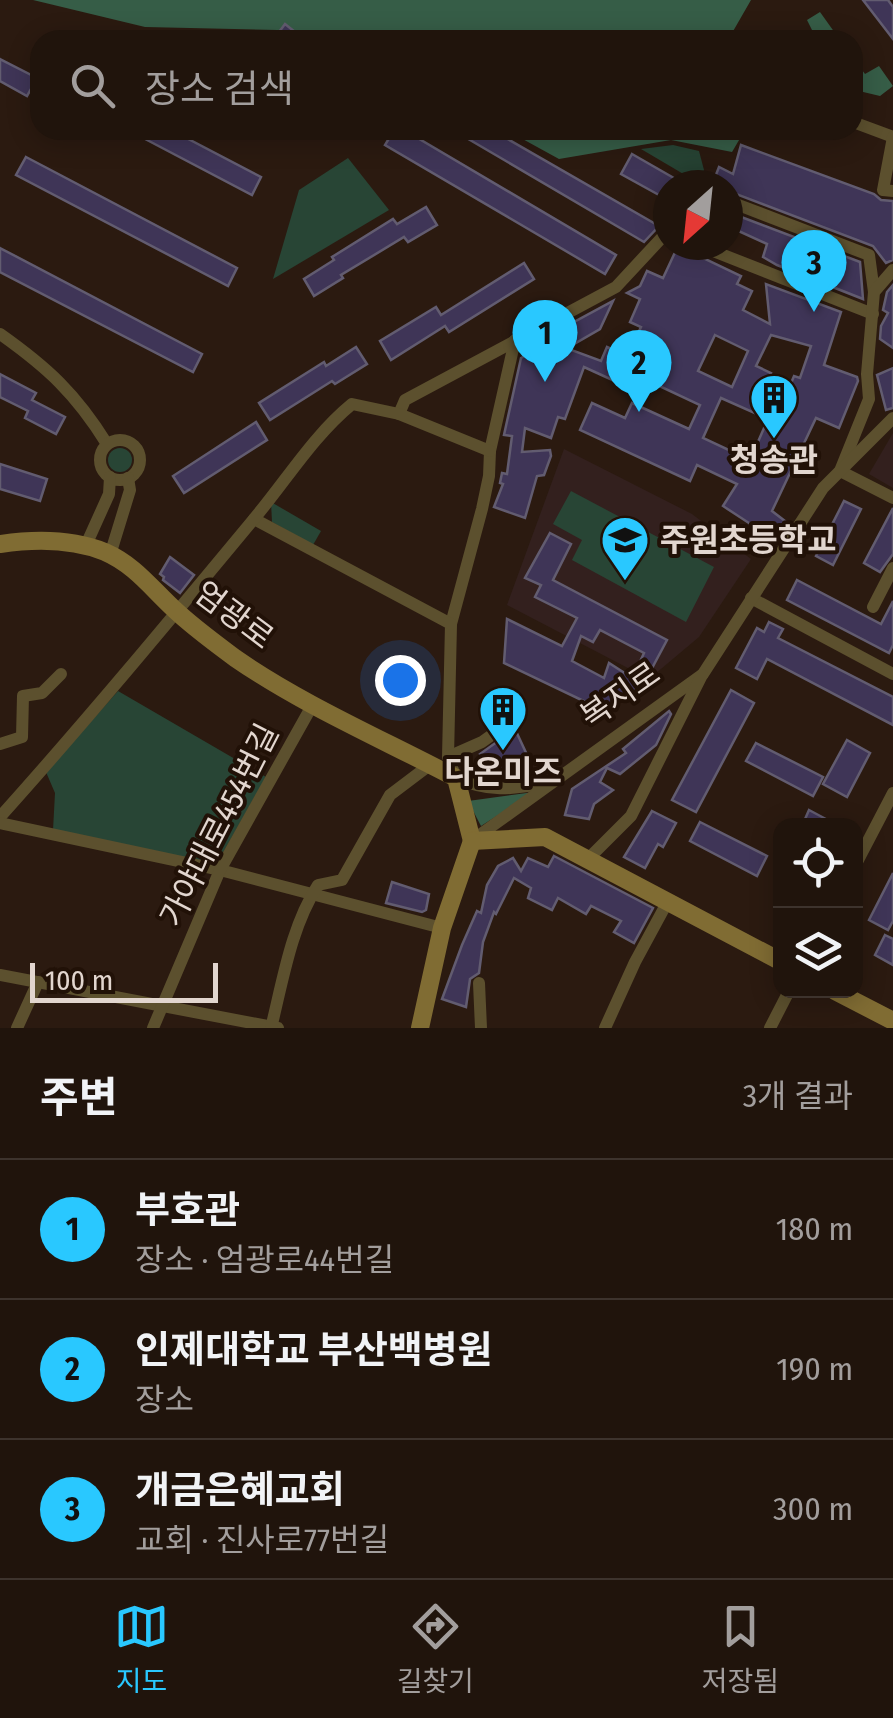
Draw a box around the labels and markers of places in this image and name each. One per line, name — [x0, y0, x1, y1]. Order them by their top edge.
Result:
pin: 3 — [782, 230, 846, 312]
pin: 1 — [512, 300, 578, 382]
pin: 2 — [606, 330, 672, 412]
building icon: 청송관 — [748, 372, 800, 440]
place label: 청송관 — [730, 441, 818, 479]
school or university icon: 주원초등학교 — [599, 514, 651, 582]
place label: 주원초등학교 — [660, 521, 837, 559]
building icon: 다온미즈 — [477, 684, 529, 752]
place label: 다온미즈 — [444, 753, 562, 791]

